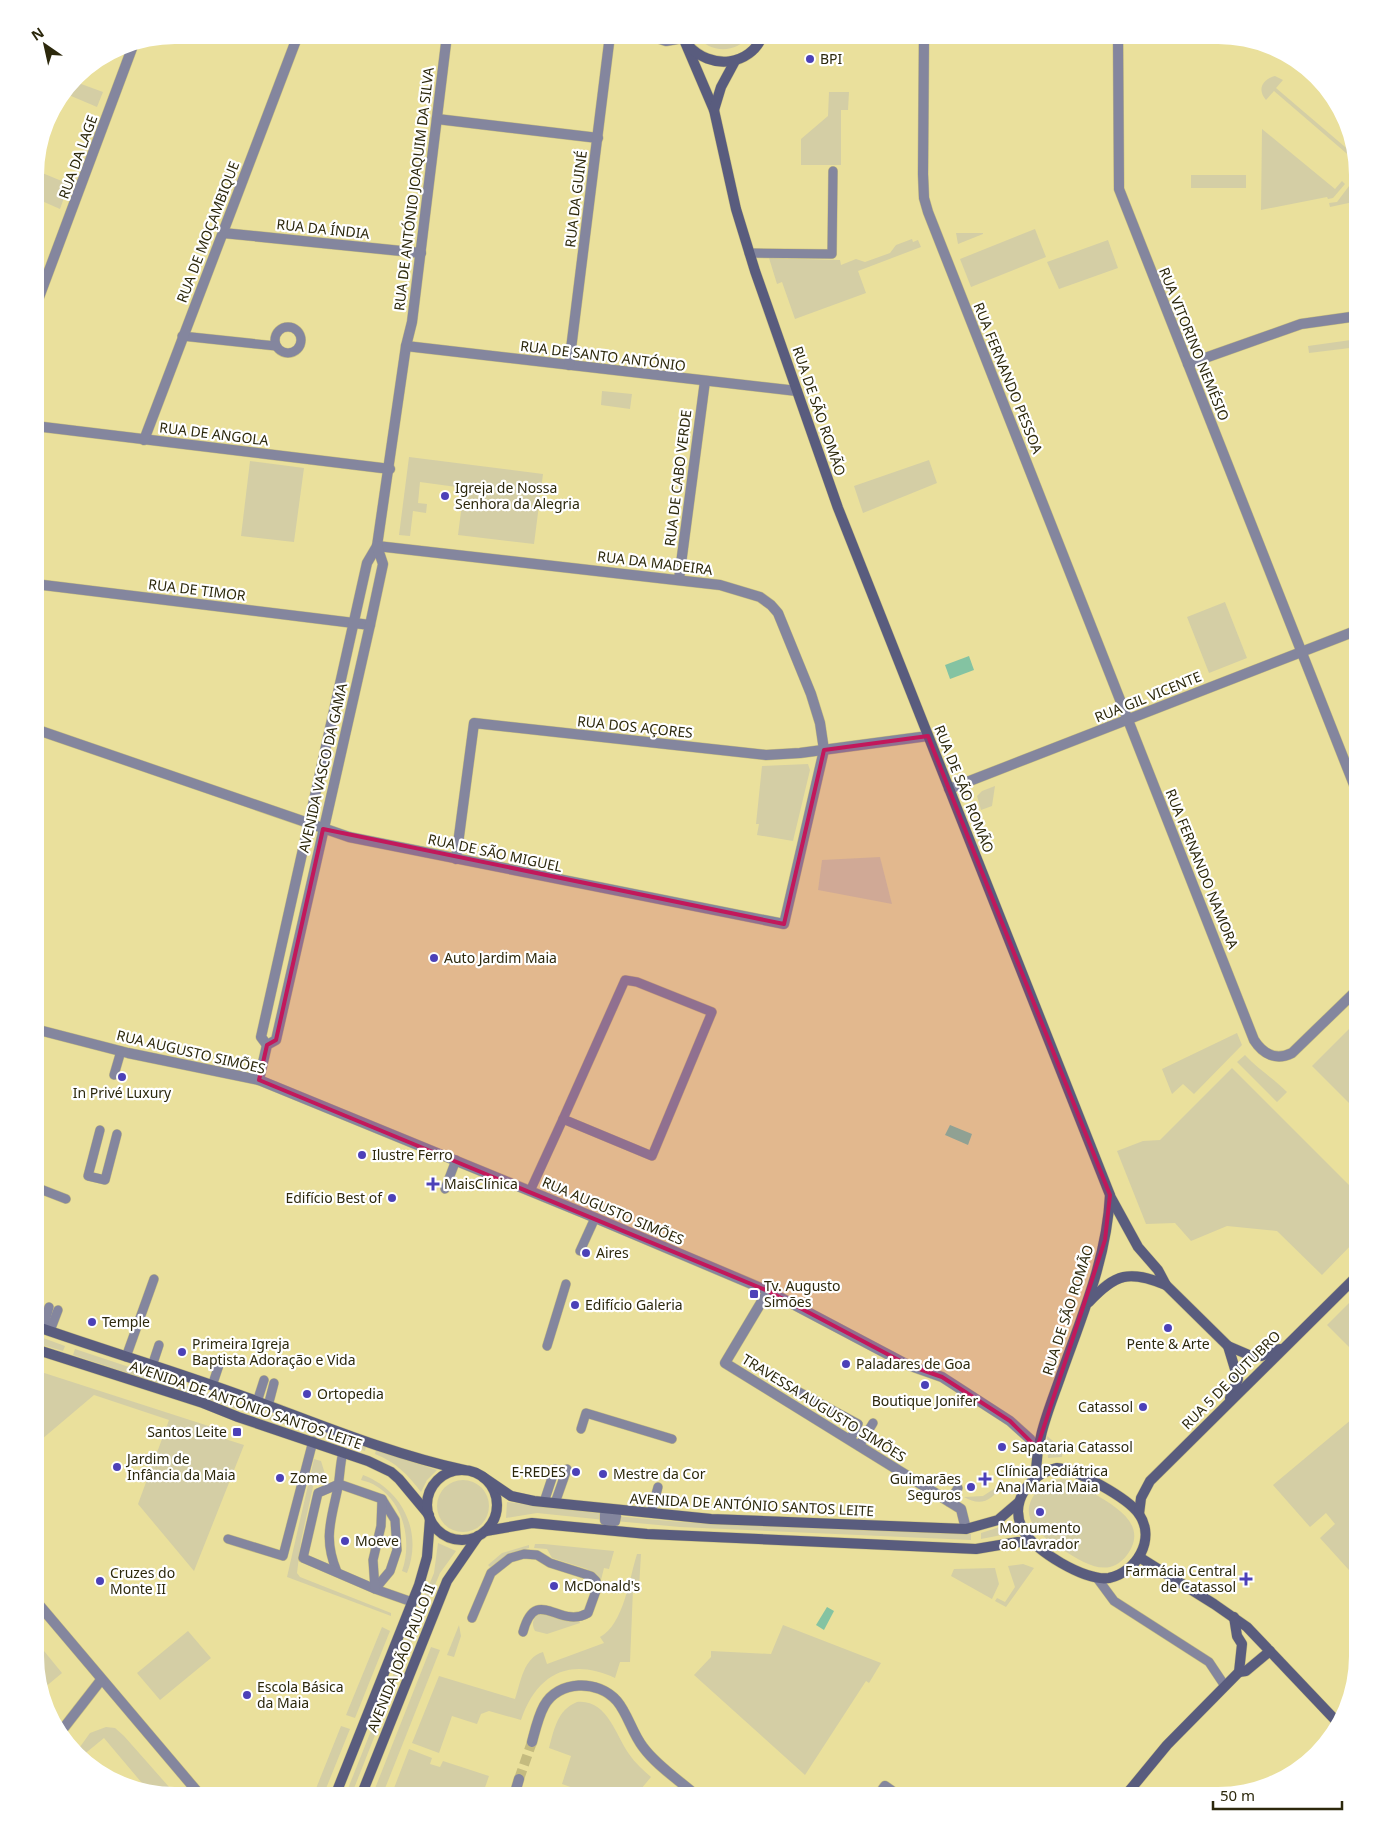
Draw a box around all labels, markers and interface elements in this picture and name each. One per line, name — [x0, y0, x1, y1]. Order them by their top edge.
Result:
north arrow — [20, 20, 70, 70]
text: N — [27, 23, 47, 45]
place label: BPI — [820, 49, 843, 68]
marker: BPI — [804, 53, 816, 65]
street label: RUA DE ANTÓNIO JOAQUIM DA SILVA — [389, 66, 438, 312]
street label: RUA DA LAGE — [54, 112, 101, 201]
street label: RUA DA GUINÉ — [560, 149, 591, 248]
street label: RUA DE MOÇAMBIQUE — [172, 158, 243, 305]
street label: RUA DA ÍNDIA — [276, 214, 370, 243]
street label: RUA VITORINO NEMÉSIO — [1155, 264, 1234, 423]
street label: RUA FERNANDO PESSOA — [969, 299, 1048, 456]
street label: RUA DE SANTO ANTÓNIO — [519, 336, 687, 375]
street label: RUA DE SÃO ROMÃO — [788, 343, 851, 478]
street label: RUA DE CABO VERDE — [660, 409, 695, 547]
street label: RUA DE ANGOLA — [158, 417, 270, 450]
place label: Igreja de Nossa Senhora da Alegria — [455, 478, 580, 513]
marker: Igreja de Nossa Senhora da Alegria — [439, 490, 451, 502]
street label: RUA DA MADEIRA — [596, 546, 714, 579]
street label: RUA DE TIMOR — [147, 574, 247, 605]
street label: RUA GIL VICENTE — [1092, 667, 1204, 727]
street label: AVENIDA VASCO DA GAMA — [294, 681, 351, 855]
street label: RUA DOS AÇORES — [576, 711, 694, 742]
street label: RUA DE SÃO ROMÃO — [930, 722, 999, 855]
street label: RUA FERNANDO NAMORA — [1162, 786, 1243, 952]
street label: RUA DE SÃO MIGUEL — [426, 829, 564, 876]
place label: Auto Jardim Maia — [444, 948, 557, 967]
marker: Auto Jardim Maia — [428, 952, 440, 964]
street label: RUA AUGUSTO SIMÕES — [115, 1025, 268, 1078]
marker: In Privé Luxury — [116, 1071, 128, 1083]
place label: In Privé Luxury — [73, 1083, 172, 1102]
place label: Ilustre Ferro — [372, 1145, 453, 1164]
marker: Ilustre Ferro — [356, 1149, 368, 1161]
street label: RUA AUGUSTO SIMÕES — [539, 1172, 687, 1249]
place label: MaisClínica — [444, 1174, 518, 1193]
marker: MaisClínica — [426, 1177, 440, 1191]
place label: Edifício Best of — [285, 1188, 383, 1207]
marker: Edifício Best of — [386, 1192, 398, 1204]
street label: RUA DE SÃO ROMÃO — [1037, 1242, 1098, 1377]
place label: Aires — [596, 1243, 629, 1262]
marker: Aires — [580, 1247, 592, 1259]
place label: Tv. Augusto Simões — [764, 1276, 841, 1311]
marker: Tv. Augusto Simões — [748, 1288, 760, 1300]
place label: Edifício Galeria — [585, 1295, 683, 1314]
marker: Edifício Galeria — [569, 1299, 581, 1311]
place label: Temple — [102, 1312, 150, 1331]
marker: Temple — [86, 1316, 98, 1328]
marker: Pente & Arte — [1162, 1322, 1174, 1334]
street label: RUA 5 DE OUTUBRO — [1177, 1326, 1284, 1433]
place label: Primeira Igreja Baptista Adoração e Vida — [192, 1334, 356, 1369]
place label: Pente & Arte — [1126, 1334, 1210, 1353]
marker: Primeira Igreja Baptista Adoração e Vida — [176, 1346, 188, 1358]
street label: TRAVESSA AUGUSTO SIMÕES — [739, 1349, 910, 1466]
place label: Paladares de Goa — [856, 1354, 971, 1373]
street label: AVENIDA DE ANTÓNIO SANTOS LEITE — [127, 1356, 365, 1453]
marker: Paladares de Goa — [840, 1358, 852, 1370]
marker: Boutique Jonifer — [919, 1379, 931, 1391]
place label: Ortopedia — [317, 1384, 384, 1403]
marker: Ortopedia — [301, 1388, 313, 1400]
place label: Boutique Jonifer — [872, 1391, 979, 1410]
place label: Catassol — [1078, 1397, 1133, 1416]
marker: Catassol — [1137, 1401, 1149, 1413]
place label: Santos Leite — [147, 1422, 227, 1441]
marker: Santos Leite — [231, 1426, 243, 1438]
place label: Sapataria Catassol — [1012, 1437, 1133, 1456]
marker: Sapataria Catassol — [996, 1441, 1008, 1453]
place label: Jardim de Infância da Maia — [125, 1449, 236, 1484]
marker: Jardim de Infância da Maia — [111, 1461, 123, 1473]
place label: Clínica Pediátrica Ana Maria Maia — [996, 1461, 1108, 1496]
place label: E-REDES — [512, 1462, 566, 1481]
place label: Mestre da Cor — [613, 1464, 706, 1483]
marker: E-REDES — [570, 1466, 582, 1478]
place label: Zome — [290, 1468, 328, 1487]
marker: Mestre da Cor — [597, 1468, 609, 1480]
place label: Guimarães Seguros — [890, 1469, 961, 1504]
marker: Zome — [274, 1472, 286, 1484]
marker: Clínica Pediátrica Ana Maria Maia — [978, 1472, 992, 1486]
marker: Guimarães Seguros — [965, 1481, 977, 1493]
street label: AVENIDA DE ANTÓNIO SANTOS LEITE — [629, 1489, 875, 1520]
marker: Monumento ao Lavrador — [1034, 1506, 1046, 1518]
place label: Monumento ao Lavrador — [999, 1518, 1081, 1553]
place label: Moeve — [355, 1531, 399, 1550]
marker: Moeve — [339, 1535, 351, 1547]
place label: Farmácia Central de Catassol — [1125, 1561, 1236, 1596]
place label: Cruzes do Monte II — [110, 1563, 175, 1598]
marker: Farmácia Central de Catassol — [1240, 1573, 1252, 1585]
marker: Cruzes do Monte II — [94, 1575, 106, 1587]
place label: McDonald's — [564, 1576, 641, 1595]
marker: McDonald's — [548, 1580, 560, 1592]
street label: AVENIDA JOÃO PAULO II — [362, 1581, 439, 1735]
place label: Escola Básica da Maia — [257, 1677, 344, 1712]
marker: Escola Básica da Maia — [241, 1689, 253, 1701]
scale bar — [1213, 1778, 1342, 1810]
text: 50 m — [1220, 1785, 1255, 1805]

